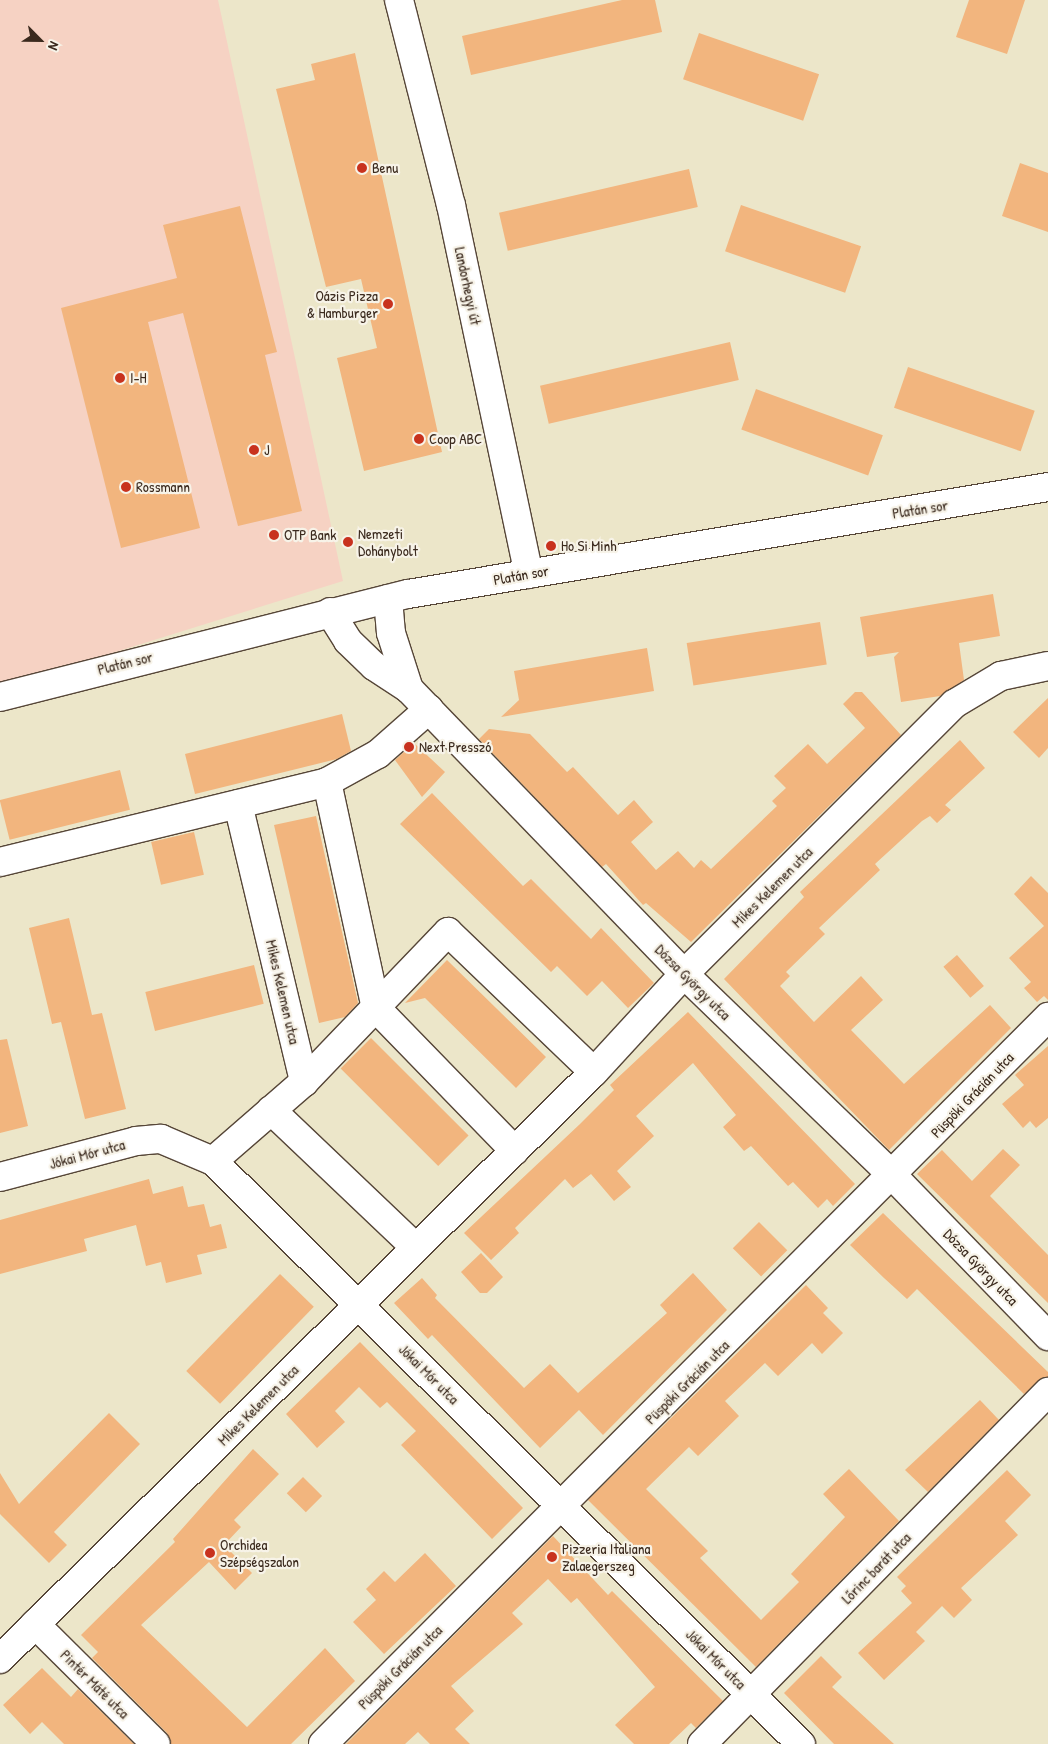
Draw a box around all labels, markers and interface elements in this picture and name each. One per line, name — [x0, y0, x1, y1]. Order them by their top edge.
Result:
north arrow — [15, 15, 65, 65]
text: N — [44, 39, 64, 53]
place label: Benu — [372, 159, 398, 177]
marker: Benu — [356, 162, 368, 174]
street label: Landorhegyi út — [451, 245, 485, 327]
place label: Oázis Pizza & Hamburger — [307, 286, 378, 321]
marker: Oázis Pizza & Hamburger — [382, 298, 394, 310]
place label: I-H — [130, 369, 147, 387]
marker: I-H — [114, 372, 126, 384]
place label: Coop ABC — [429, 430, 482, 448]
marker: Coop ABC — [413, 433, 425, 445]
place label: J — [264, 441, 270, 459]
marker: J — [248, 444, 260, 456]
place label: Rossmann — [136, 478, 190, 496]
marker: Rossmann — [120, 481, 132, 493]
street label: Platán sor — [891, 496, 949, 522]
place label: Nemzeti Dohánybolt — [358, 524, 418, 559]
place label: OTP Bank — [284, 526, 337, 544]
marker: OTP Bank — [268, 529, 280, 541]
marker: Nemzeti Dohánybolt — [342, 536, 354, 548]
place label: Ho Si Minh — [561, 537, 617, 555]
marker: Ho Si Minh — [545, 540, 557, 552]
street label: Platán sor — [492, 561, 550, 589]
street label: Platán sor — [96, 647, 154, 679]
place label: Next Presszó — [419, 738, 491, 756]
marker: Next Presszó — [403, 741, 415, 753]
street label: Mikes Kelemen utca — [728, 843, 816, 931]
street label: Mikes Kelemen utca — [262, 938, 304, 1046]
street label: Dózsa György utca — [651, 940, 735, 1024]
street label: Püspöki Grácián utca — [927, 1049, 1017, 1141]
street label: Jókai Mór utca — [47, 1135, 127, 1173]
street label: Dózsa György utca — [940, 1225, 1022, 1309]
street label: Püspöki Grácián utca — [641, 1336, 733, 1428]
street label: Jókai Mór utca — [395, 1340, 463, 1408]
street label: Mikes Kelemen utca — [214, 1361, 302, 1449]
street label: Lőrinc barát utca — [838, 1529, 914, 1607]
place label: Orchidea Szépségszalon — [220, 1535, 299, 1570]
place label: Pizzeria Italiana Zalaegerszeg — [562, 1539, 650, 1574]
marker: Orchidea Szépségszalon — [204, 1547, 216, 1559]
marker: Pizzeria Italiana Zalaegerszeg — [546, 1551, 558, 1563]
street label: Püspöki Grácián utca — [354, 1621, 446, 1713]
street label: Jókai Mór utca — [682, 1625, 750, 1693]
street label: Pintér Máté utca — [57, 1646, 133, 1722]

